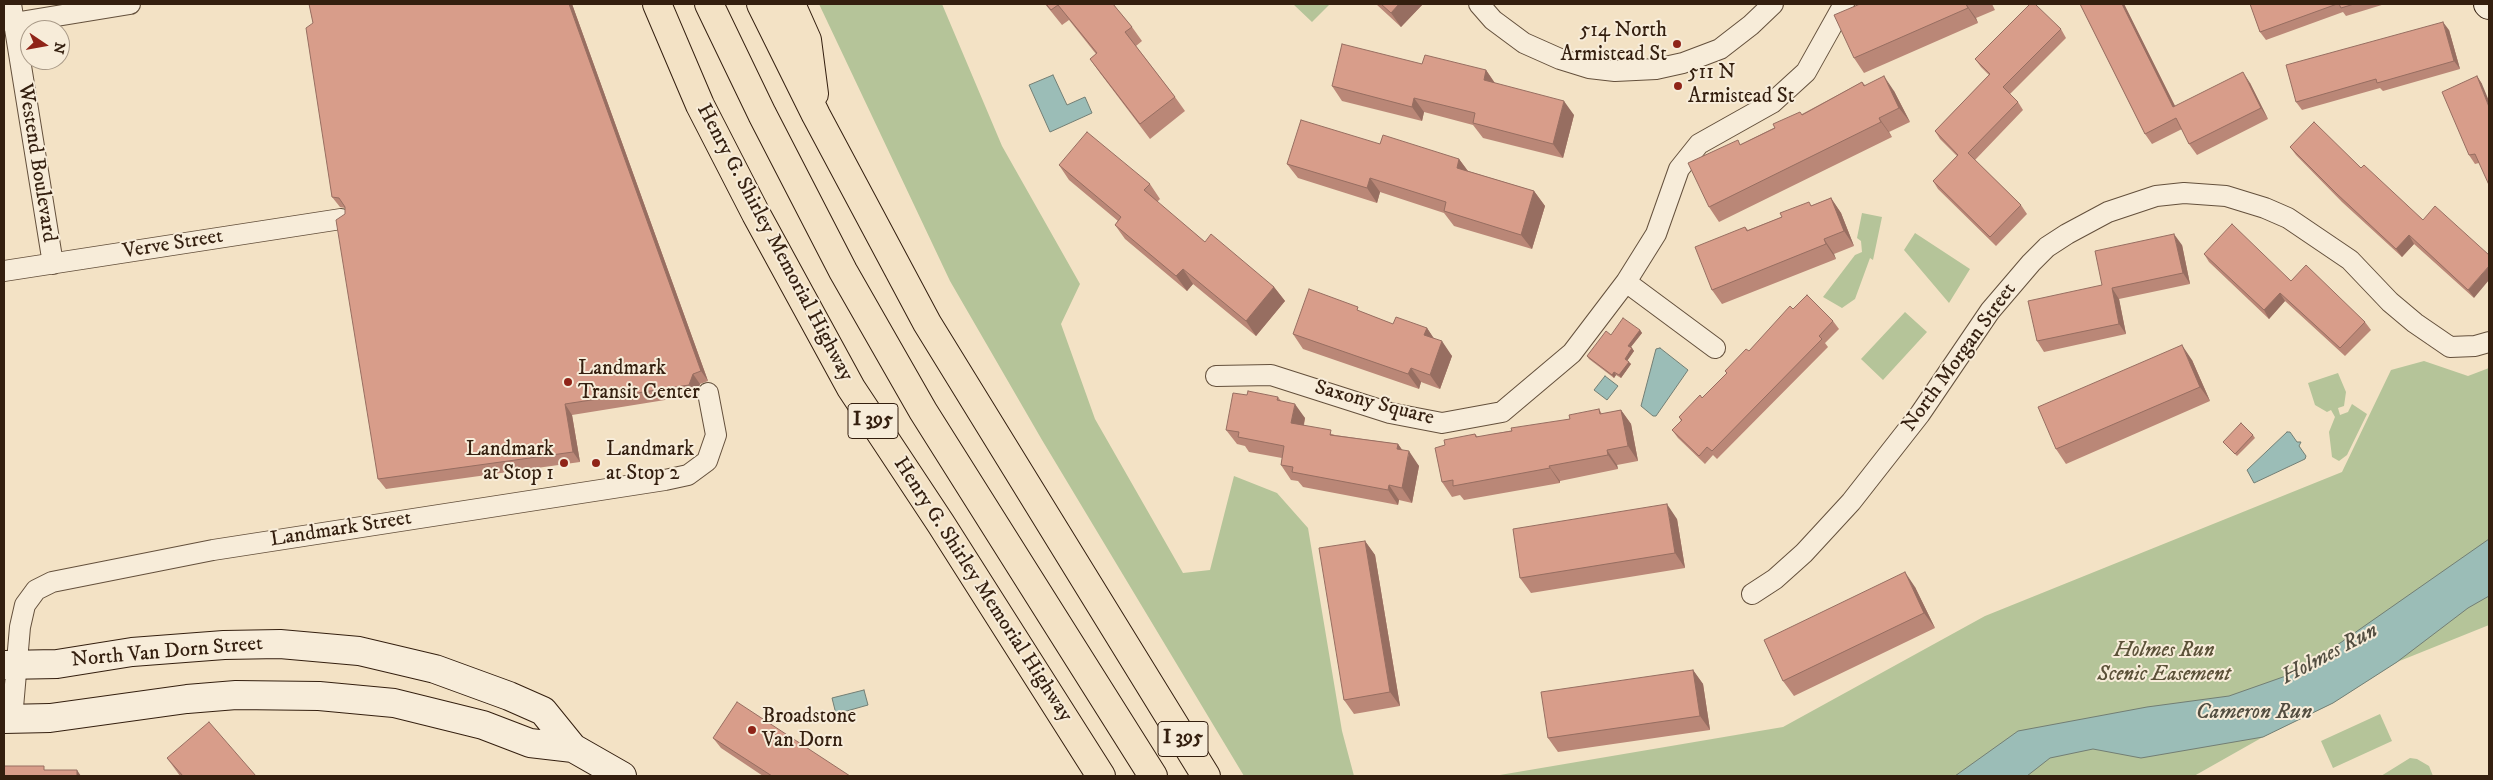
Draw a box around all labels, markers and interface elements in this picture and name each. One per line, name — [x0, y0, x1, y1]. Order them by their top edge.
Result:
place label: 514 North Armistead St — [1561, 19, 1667, 69]
north arrow — [20, 20, 70, 70]
marker: 514 North Armistead St — [1671, 38, 1683, 50]
text: N — [49, 40, 69, 55]
place label: 511 N Armistead St — [1688, 61, 1794, 111]
marker: 511 N Armistead St — [1672, 80, 1684, 92]
street label: Westend Boulevard — [11, 82, 61, 244]
street label: Henry G. Shirley Memorial Highway — [690, 100, 858, 386]
street label: Verve Street — [121, 225, 225, 265]
street label: North Morgan Street — [1897, 279, 2023, 437]
place label: Landmark Transit Center — [578, 357, 700, 407]
marker: Landmark Transit Center — [562, 376, 574, 388]
street label: Saxony Square — [1312, 376, 1436, 432]
road number: I 395 — [848, 404, 898, 438]
place label: Landmark at Stop 1 — [466, 438, 554, 488]
place label: Landmark at Stop 2 — [606, 438, 694, 488]
street label: Henry G. Shirley Memorial Highway — [887, 453, 1077, 727]
marker: Landmark at Stop 1 — [558, 457, 570, 469]
marker: Landmark at Stop 2 — [590, 457, 602, 469]
street label: Landmark Street — [269, 506, 413, 554]
water label: Holmes Run — [2277, 619, 2383, 691]
street label: North Van Dorn Street — [70, 632, 264, 674]
park label: Holmes Run Scenic Easement — [2097, 639, 2231, 689]
water label: Cameron Run — [2196, 700, 2312, 726]
place label: Broadstone Van Dorn — [762, 705, 856, 755]
road number: I 395 — [1158, 722, 1208, 756]
marker: Broadstone Van Dorn — [746, 724, 758, 736]

